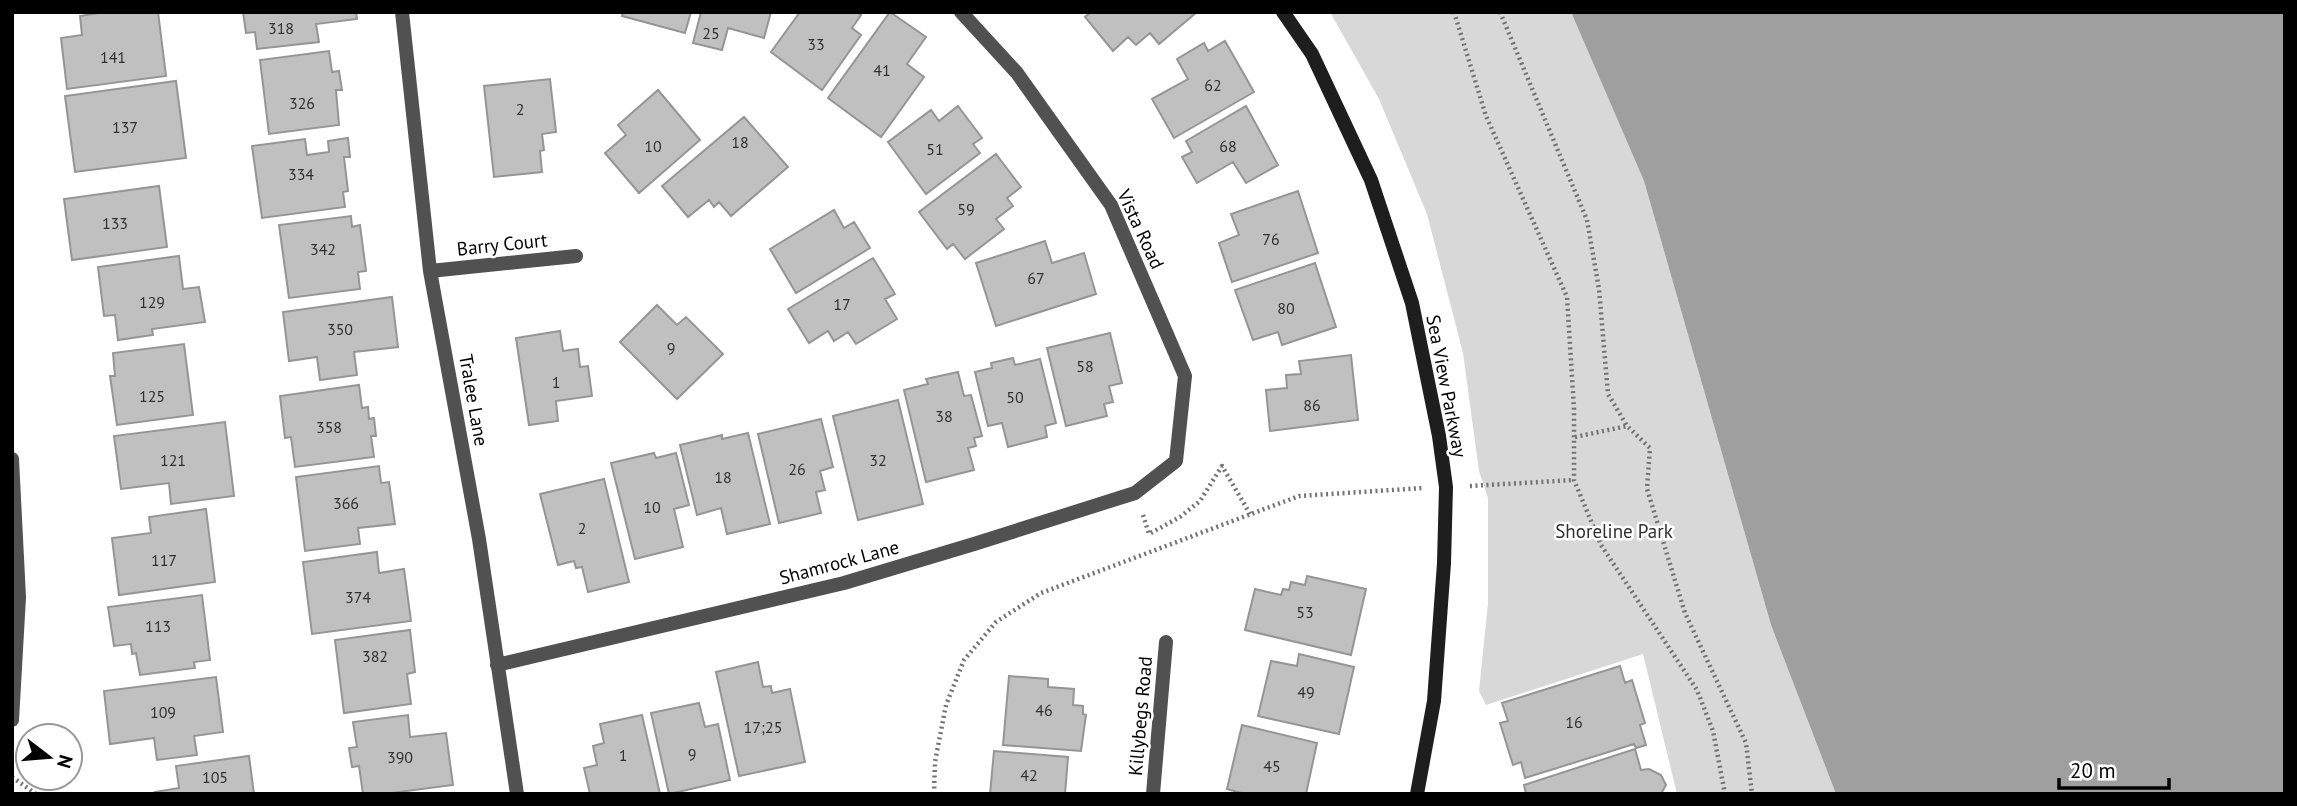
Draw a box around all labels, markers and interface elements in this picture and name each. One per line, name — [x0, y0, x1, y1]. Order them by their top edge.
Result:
house number: 318 — [268, 18, 294, 38]
house number: 25 — [702, 23, 720, 43]
house number: 33 — [807, 34, 825, 54]
house number: 141 — [100, 47, 126, 67]
house number: 41 — [873, 60, 891, 80]
house number: 62 — [1204, 75, 1222, 95]
house number: 326 — [289, 93, 315, 113]
house number: 2 — [516, 99, 524, 119]
house number: 137 — [112, 117, 138, 137]
house number: 18 — [731, 132, 749, 152]
house number: 10 — [644, 136, 662, 156]
house number: 68 — [1219, 136, 1237, 156]
house number: 51 — [926, 139, 944, 159]
house number: 334 — [288, 164, 314, 184]
street label: Vista Road — [1112, 184, 1170, 273]
house number: 59 — [957, 199, 975, 219]
house number: 133 — [102, 213, 128, 233]
street label: Barry Court — [456, 227, 549, 261]
house number: 76 — [1262, 229, 1280, 249]
house number: 342 — [310, 239, 336, 259]
house number: 67 — [1027, 268, 1045, 288]
house number: 129 — [139, 292, 165, 312]
house number: 17 — [833, 294, 851, 314]
house number: 80 — [1277, 298, 1295, 318]
street label: Sea View Parkway — [1421, 313, 1473, 459]
house number: 350 — [327, 319, 353, 339]
house number: 9 — [667, 338, 675, 358]
street label: Tralee Lane — [454, 352, 494, 448]
house number: 58 — [1076, 356, 1094, 376]
house number: 1 — [552, 372, 560, 392]
house number: 125 — [139, 386, 165, 406]
house number: 50 — [1006, 387, 1024, 407]
house number: 86 — [1303, 395, 1321, 415]
house number: 38 — [935, 406, 953, 426]
house number: 358 — [316, 417, 342, 437]
house number: 121 — [160, 450, 186, 470]
house number: 32 — [869, 450, 887, 470]
house number: 26 — [788, 459, 806, 479]
house number: 18 — [714, 467, 732, 487]
house number: 366 — [333, 493, 359, 513]
house number: 10 — [643, 497, 661, 517]
house number: 2 — [578, 518, 586, 538]
park label: Shoreline Park — [1555, 519, 1673, 543]
street label: Shamrock Lane — [776, 534, 902, 590]
house number: 117 — [151, 550, 177, 570]
house number: 374 — [345, 587, 371, 607]
house number: 53 — [1296, 602, 1314, 622]
house number: 113 — [145, 616, 171, 636]
house number: 382 — [362, 646, 388, 666]
street label: Killybegs Road — [1123, 655, 1157, 777]
house number: 49 — [1297, 682, 1315, 702]
house number: 46 — [1035, 700, 1053, 720]
house number: 109 — [150, 702, 176, 722]
house number: 16 — [1565, 712, 1583, 732]
house number: 17;25 — [744, 717, 782, 737]
north arrow — [14, 722, 84, 792]
house number: 9 — [688, 744, 696, 764]
house number: 1 — [619, 745, 627, 765]
scale bar — [2059, 746, 2169, 790]
house number: 390 — [387, 747, 413, 767]
text: N — [52, 752, 79, 771]
house number: 45 — [1263, 756, 1281, 776]
text: 20 m — [2070, 757, 2116, 784]
house number: 42 — [1020, 765, 1038, 785]
house number: 105 — [202, 767, 228, 787]

